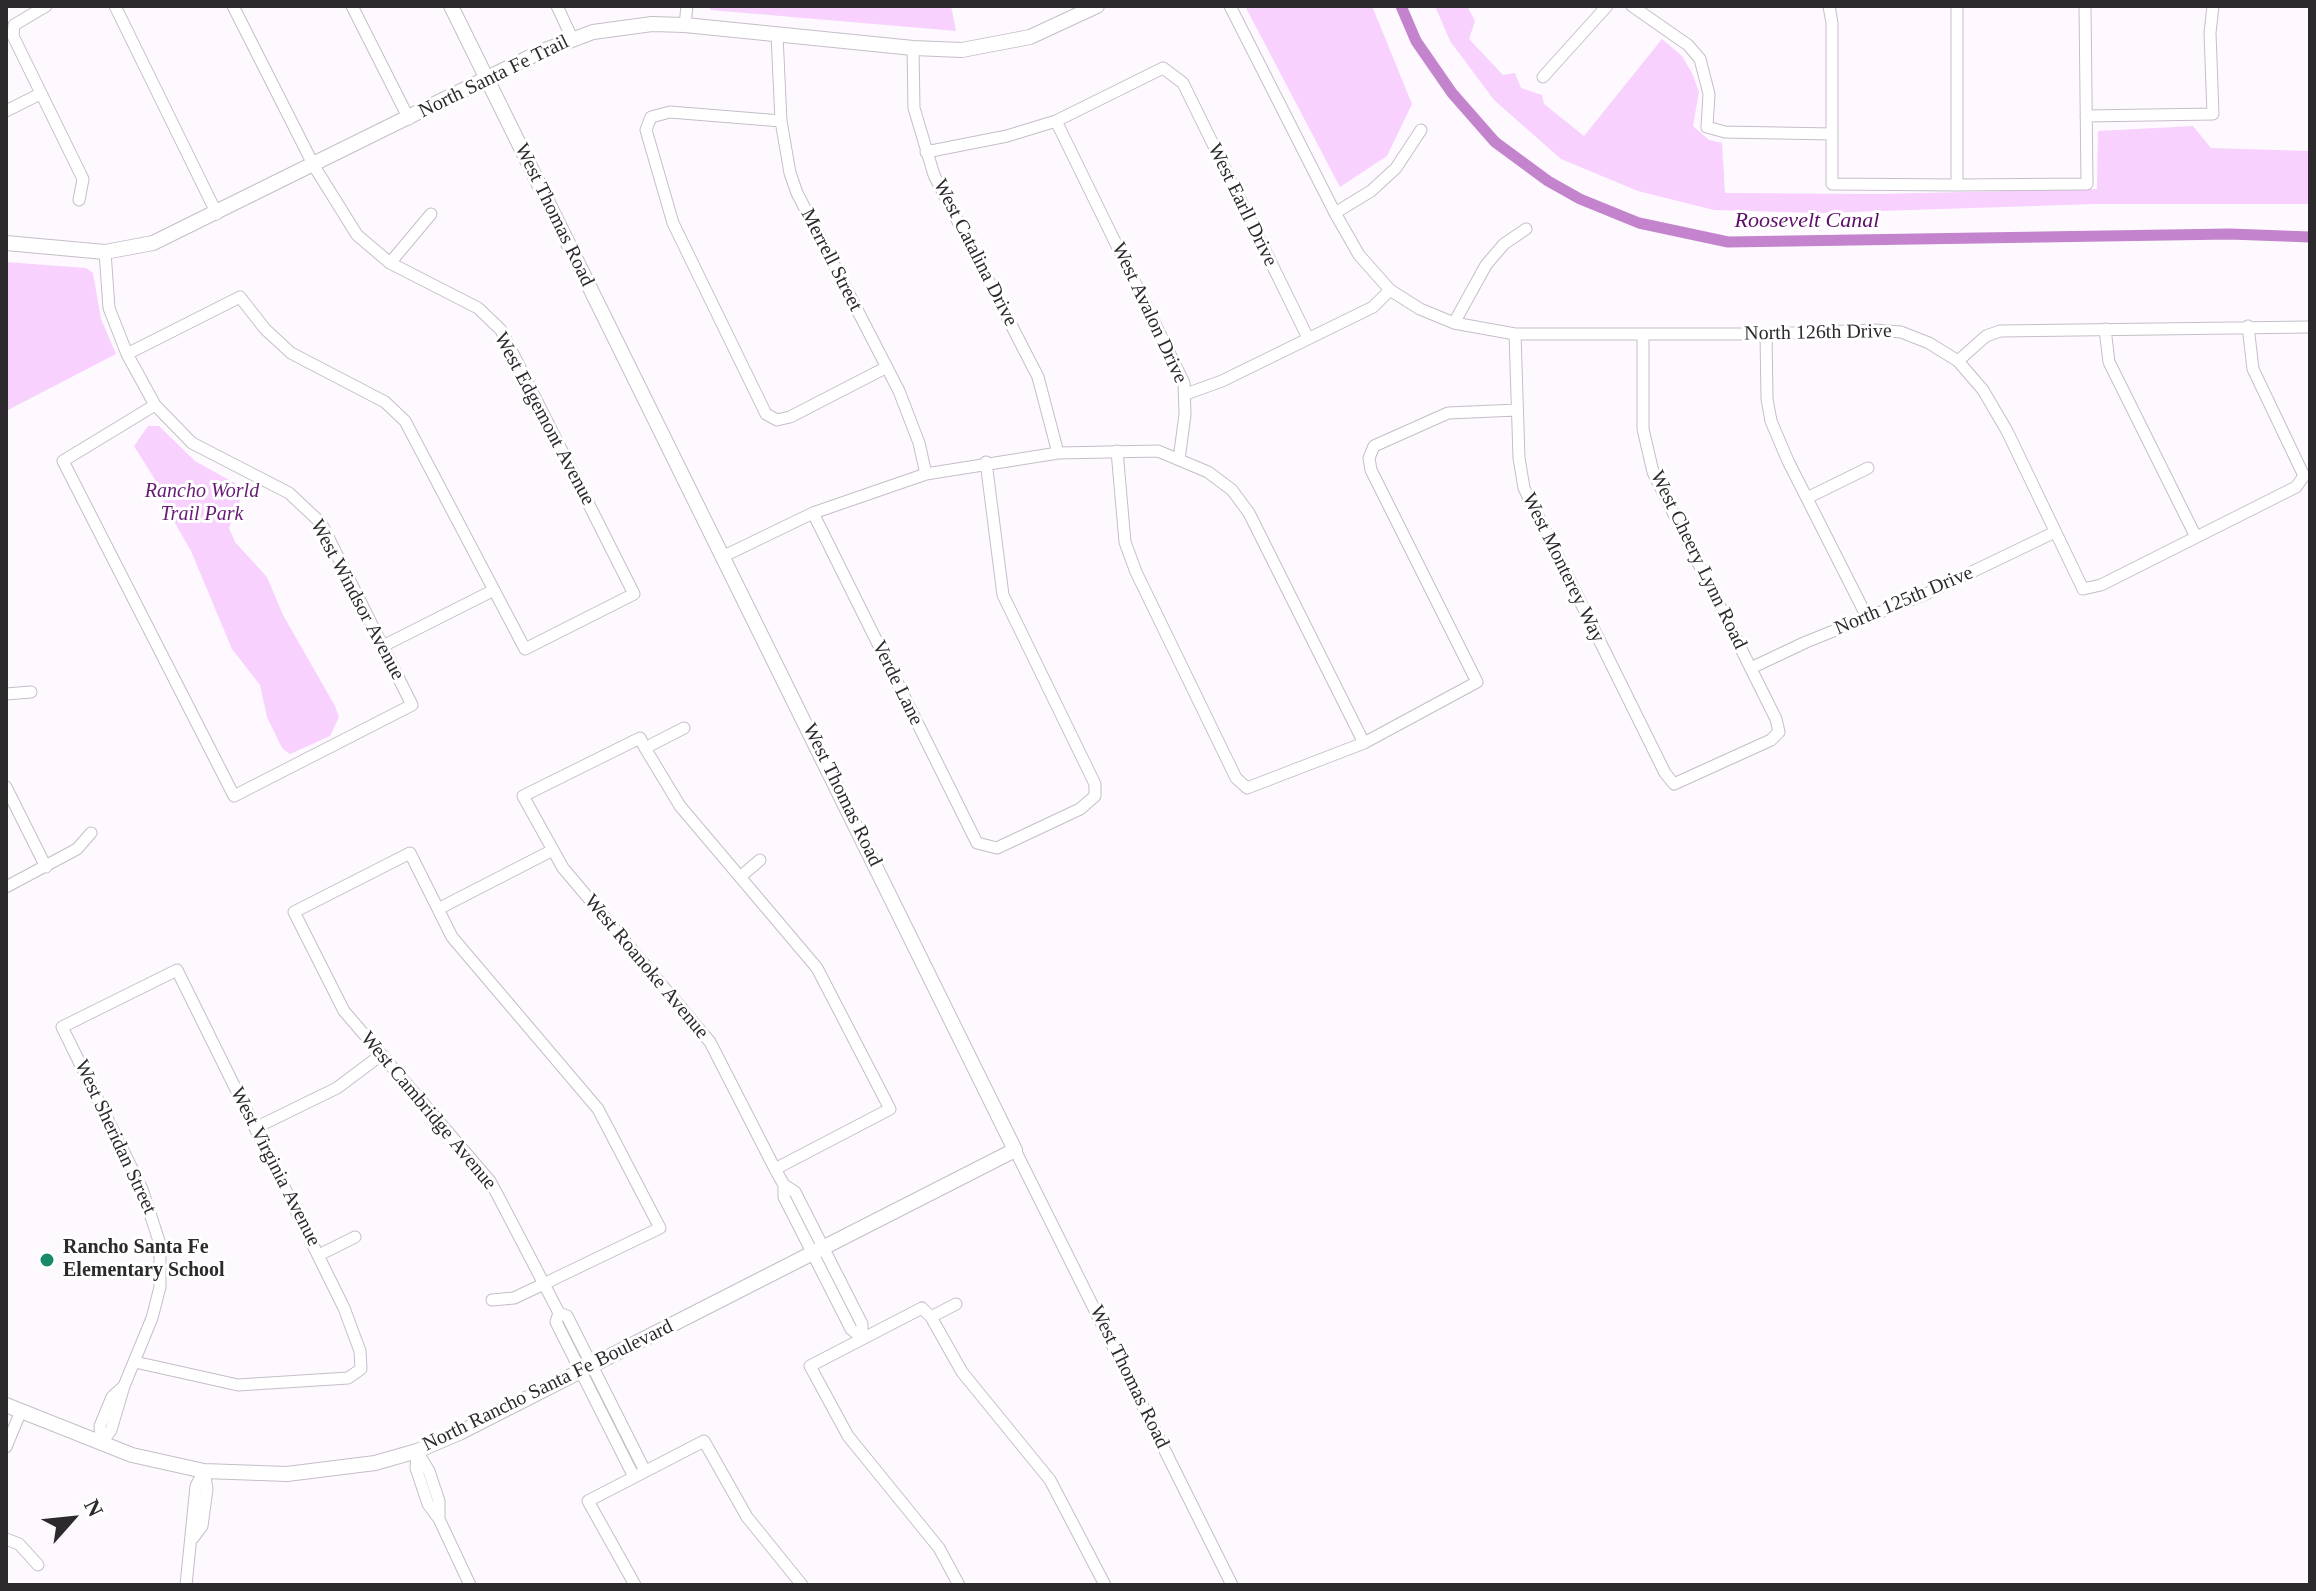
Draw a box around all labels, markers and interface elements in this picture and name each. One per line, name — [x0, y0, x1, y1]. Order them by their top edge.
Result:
street label: North Santa Fe Trail — [415, 30, 573, 124]
street label: West Thomas Road — [509, 140, 599, 290]
street label: West Earll Drive — [1202, 140, 1282, 270]
street label: West Catalina Drive — [928, 176, 1022, 330]
street label: Merrell Street — [795, 205, 867, 315]
water label: Roosevelt Canal — [1735, 208, 1879, 234]
street label: West Avalon Drive — [1106, 239, 1192, 387]
street label: North 126th Drive — [1744, 320, 1892, 346]
street label: West Edgemont Avenue — [488, 328, 600, 510]
street label: West Cheery Lynn Road — [1644, 467, 1752, 653]
park label: Rancho World Trail Park — [145, 480, 259, 527]
street label: West Monterey Way — [1516, 489, 1610, 647]
street label: West Windsor Avenue — [305, 516, 409, 684]
street label: North 125th Drive — [1831, 561, 1977, 641]
street label: Verde Lane — [866, 637, 928, 729]
street label: West Thomas Road — [797, 720, 887, 870]
street label: West Roanoke Avenue — [579, 890, 713, 1044]
street label: West Cambridge Avenue — [355, 1027, 501, 1195]
street label: West Sheridan Street — [69, 1056, 161, 1218]
street label: West Virginia Avenue — [225, 1083, 325, 1251]
place label: Rancho Santa Fe Elementary School — [63, 1236, 225, 1283]
marker: Rancho Santa Fe Elementary School — [38, 1251, 56, 1269]
street label: West Thomas Road — [1084, 1302, 1174, 1452]
street label: North Rancho Santa Fe Boulevard — [419, 1315, 677, 1457]
north arrow — [32, 1479, 112, 1559]
text: N — [79, 1495, 109, 1521]

